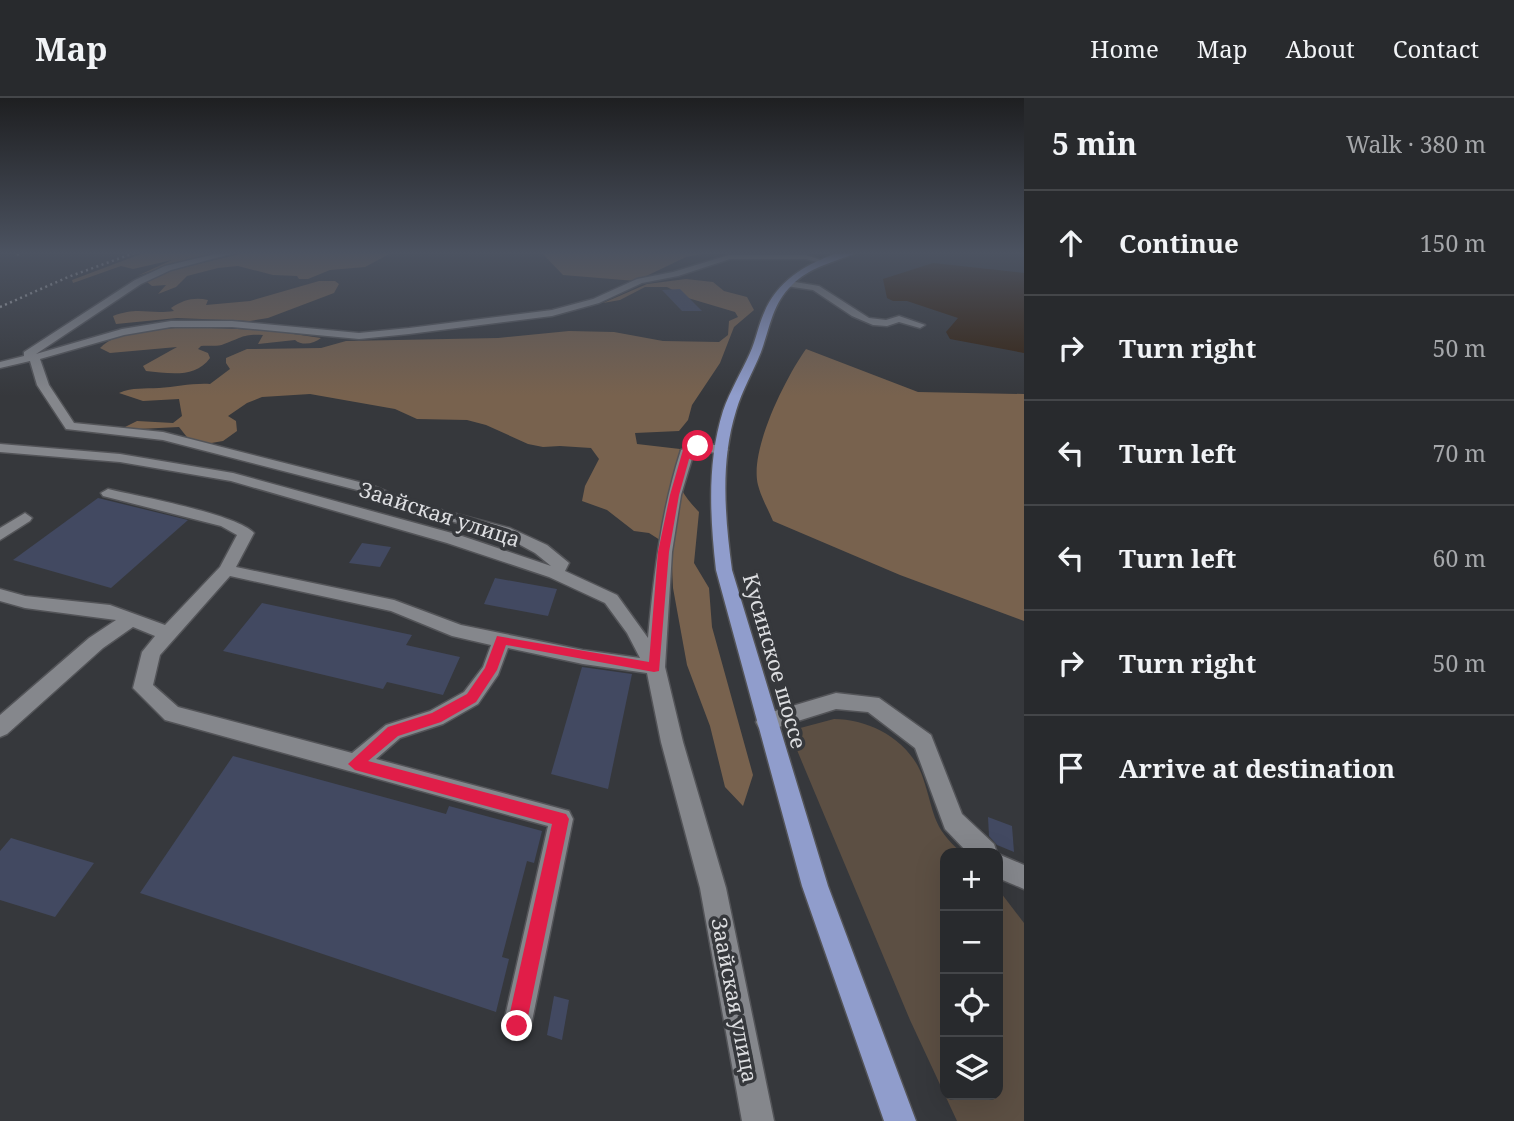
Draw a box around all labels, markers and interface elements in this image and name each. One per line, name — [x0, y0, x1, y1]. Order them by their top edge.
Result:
text: Map — [35, 26, 108, 71]
text: Home — [1090, 32, 1159, 65]
text: Map — [1197, 32, 1248, 65]
text: About — [1286, 32, 1355, 65]
text: Contact — [1393, 32, 1479, 65]
text: 5 min — [1052, 123, 1137, 164]
text: Walk · 380 m — [1346, 128, 1486, 160]
icon: ahead — [1052, 224, 1090, 262]
text: Continue — [1119, 225, 1239, 261]
text: 150 m — [1420, 227, 1486, 259]
icon: right — [1052, 329, 1090, 367]
text: Turn right — [1119, 330, 1256, 366]
text: 50 m — [1433, 332, 1486, 364]
route start — [682, 430, 713, 461]
icon: left — [1052, 434, 1090, 472]
text: Turn left — [1119, 435, 1236, 471]
text: 70 m — [1433, 437, 1486, 469]
street label: Заайская улица — [356, 475, 524, 553]
icon: left — [1052, 539, 1090, 577]
text: Turn left — [1119, 540, 1236, 576]
text: 60 m — [1433, 542, 1486, 574]
street label: Кусинское шоссе — [737, 570, 813, 752]
icon: right — [1052, 644, 1090, 682]
text: Turn right — [1119, 645, 1256, 681]
text: 50 m — [1433, 647, 1486, 679]
icon: arrive — [1052, 749, 1090, 787]
text: Arrive at destination — [1119, 750, 1395, 786]
map controls — [940, 848, 1003, 1100]
button: + — [940, 848, 1003, 911]
button: − — [940, 911, 1003, 974]
street label: Заайская улица — [705, 915, 765, 1085]
button: locate — [940, 974, 1003, 1037]
route end — [501, 1010, 532, 1041]
button: layers — [940, 1037, 1003, 1100]

